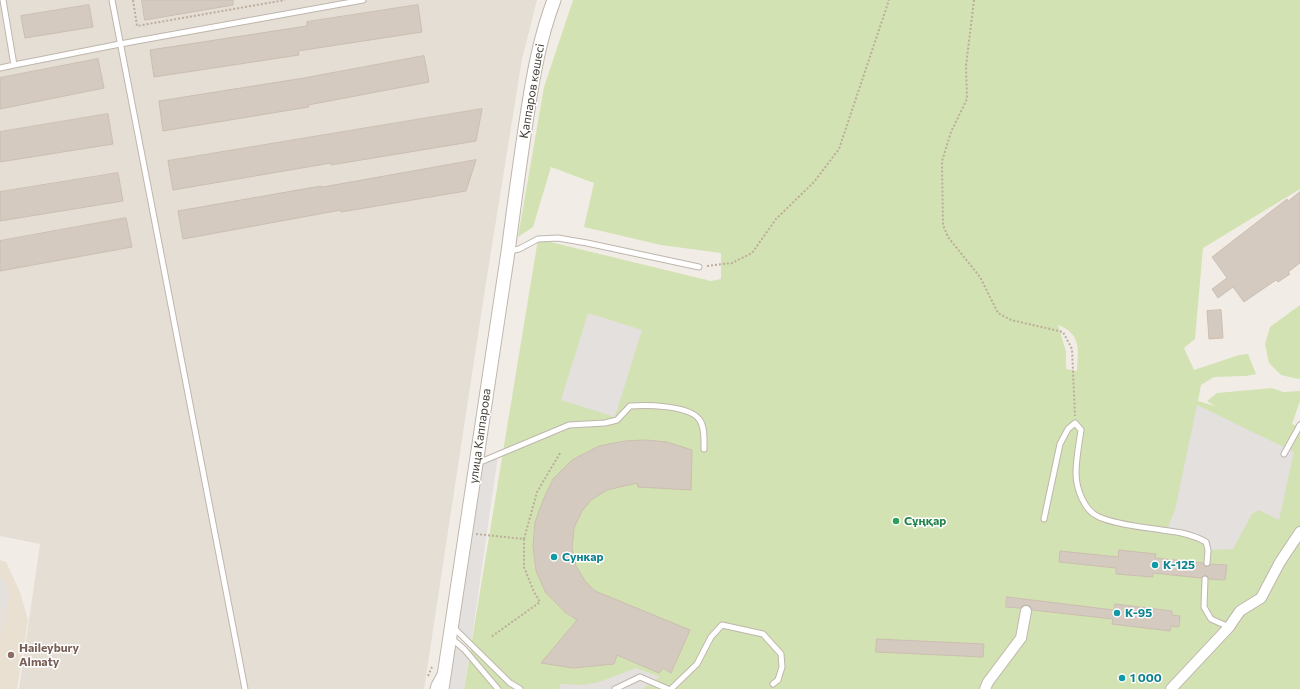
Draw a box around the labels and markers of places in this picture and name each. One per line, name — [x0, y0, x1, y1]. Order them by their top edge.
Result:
place label: Сұңқар — [904, 514, 946, 528]
marker: Сұңқар — [891, 516, 901, 526]
place label: Сункар — [562, 550, 604, 564]
marker: Сункар — [549, 552, 559, 562]
place label: K-125 — [1163, 558, 1195, 572]
marker: K-125 — [1150, 560, 1160, 570]
place label: K-95 — [1125, 606, 1152, 620]
marker: K-95 — [1112, 608, 1122, 618]
place label: Haileybury Almaty — [19, 641, 79, 669]
marker: Haileybury Almaty — [6, 650, 16, 660]
place label: 1 000 — [1130, 671, 1162, 685]
marker: 1 000 — [1117, 673, 1127, 683]

